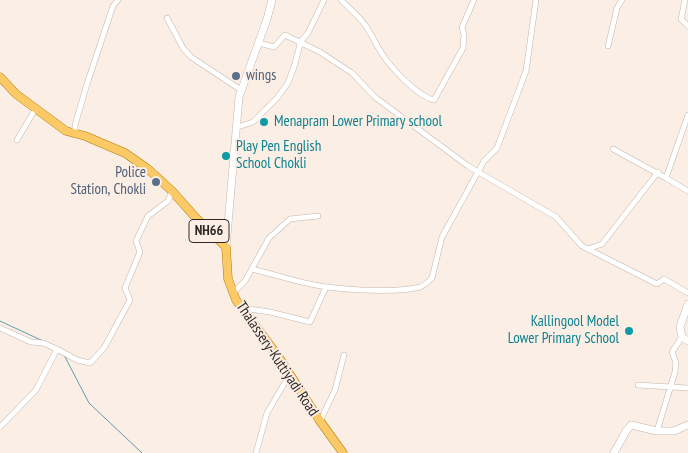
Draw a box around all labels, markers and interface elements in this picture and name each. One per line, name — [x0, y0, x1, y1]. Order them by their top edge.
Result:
place label: wings — [246, 67, 276, 85]
marker: wings — [230, 70, 242, 82]
place label: Menapram Lower Primary school — [274, 113, 442, 131]
marker: Menapram Lower Primary school — [258, 116, 270, 128]
place label: Play Pen English School Chokli — [236, 138, 321, 173]
marker: Play Pen English School Chokli — [220, 150, 232, 162]
place label: Police Station, Chokli — [71, 164, 146, 199]
marker: Police Station, Chokli — [150, 176, 162, 188]
road number: NH66 — [189, 220, 229, 242]
street label: Thalassery-Kuttiyadi Road — [232, 298, 322, 420]
place label: Kallingool Model Lower Primary School — [508, 313, 619, 348]
marker: Kallingool Model Lower Primary School — [623, 325, 635, 337]

